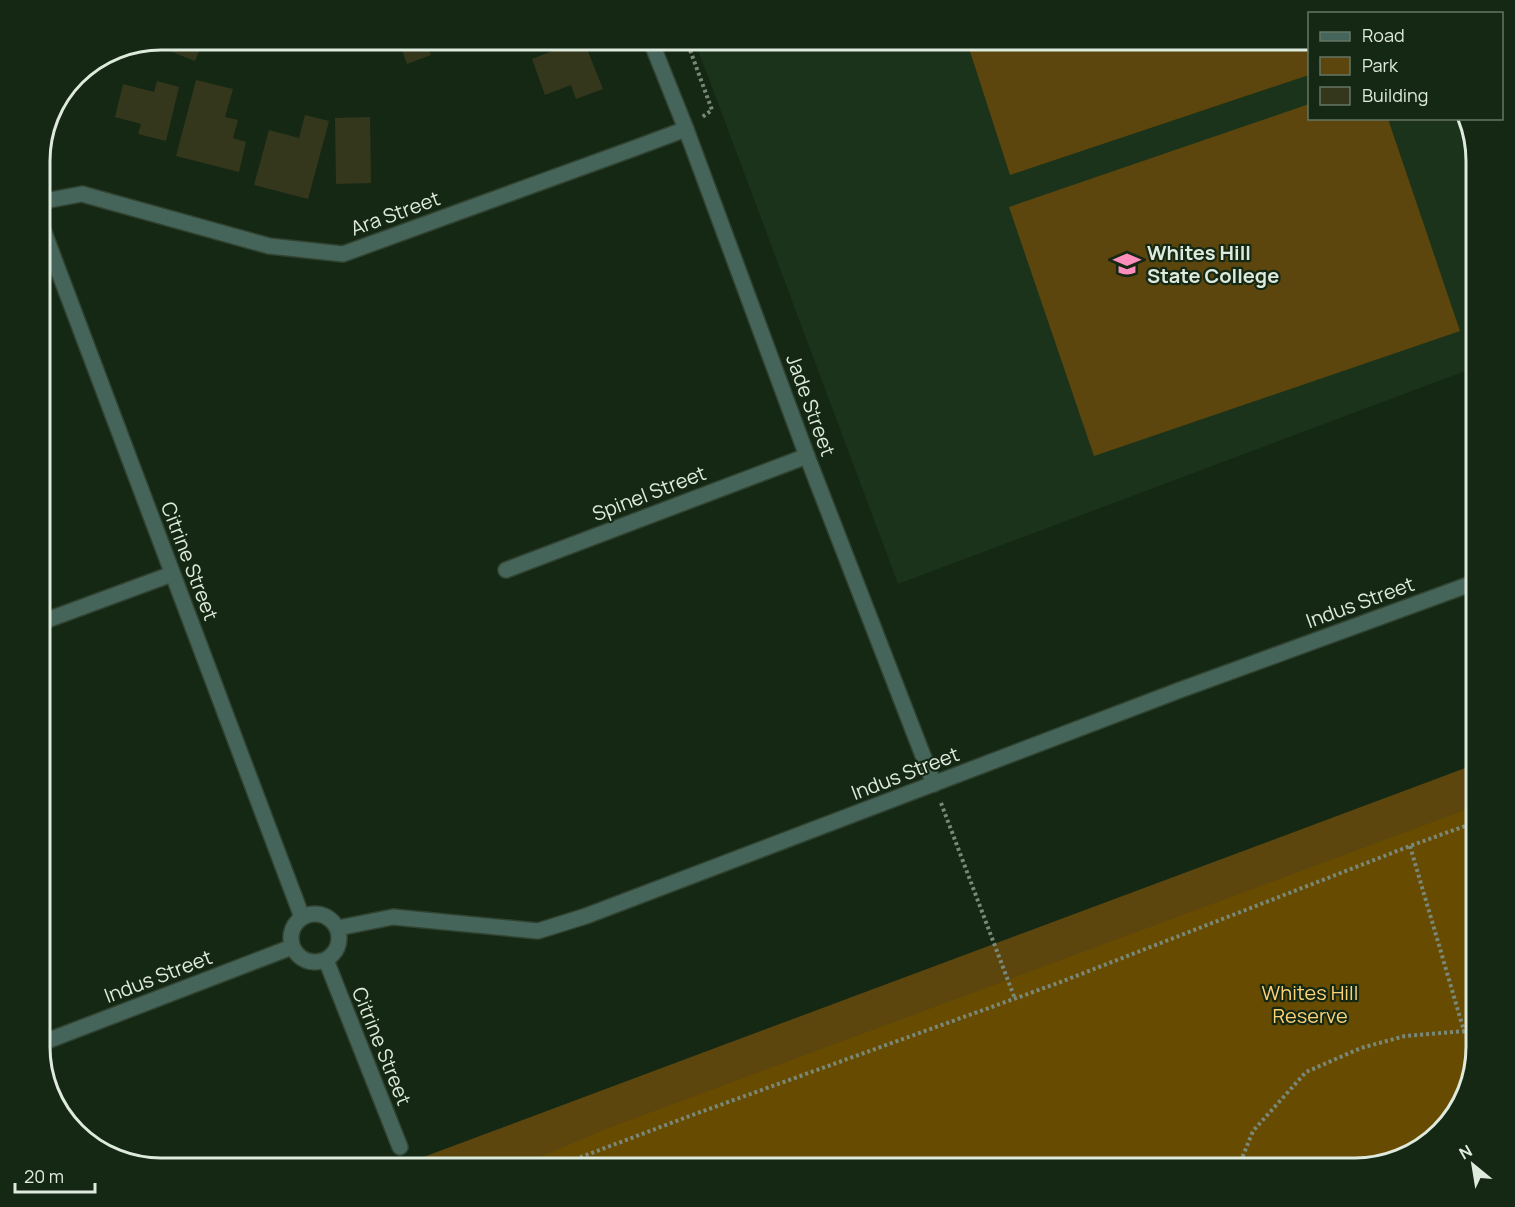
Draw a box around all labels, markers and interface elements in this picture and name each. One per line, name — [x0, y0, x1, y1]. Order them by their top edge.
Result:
legend — [1308, 12, 1503, 120]
text: Road — [1362, 23, 1405, 47]
text: Park — [1362, 53, 1399, 77]
text: Building — [1362, 83, 1428, 107]
street label: Ara Street — [347, 184, 443, 242]
place label: Whites Hill State College — [1147, 239, 1279, 289]
school or university icon: Whites Hill State College — [1112, 249, 1142, 279]
street label: Jade Street — [780, 350, 842, 460]
street label: Spinel Street — [588, 459, 710, 527]
street label: Citrine Street — [155, 498, 225, 624]
street label: Indus Street — [1302, 570, 1418, 634]
street label: Indus Street — [847, 740, 963, 806]
street label: Indus Street — [100, 943, 216, 1009]
park label: Whites Hill Reserve — [1262, 979, 1358, 1029]
street label: Citrine Street — [346, 983, 418, 1109]
north arrow — [1443, 1135, 1503, 1195]
text: N — [1455, 1140, 1476, 1164]
scale bar — [15, 1156, 94, 1194]
text: 20 m — [24, 1164, 64, 1188]

